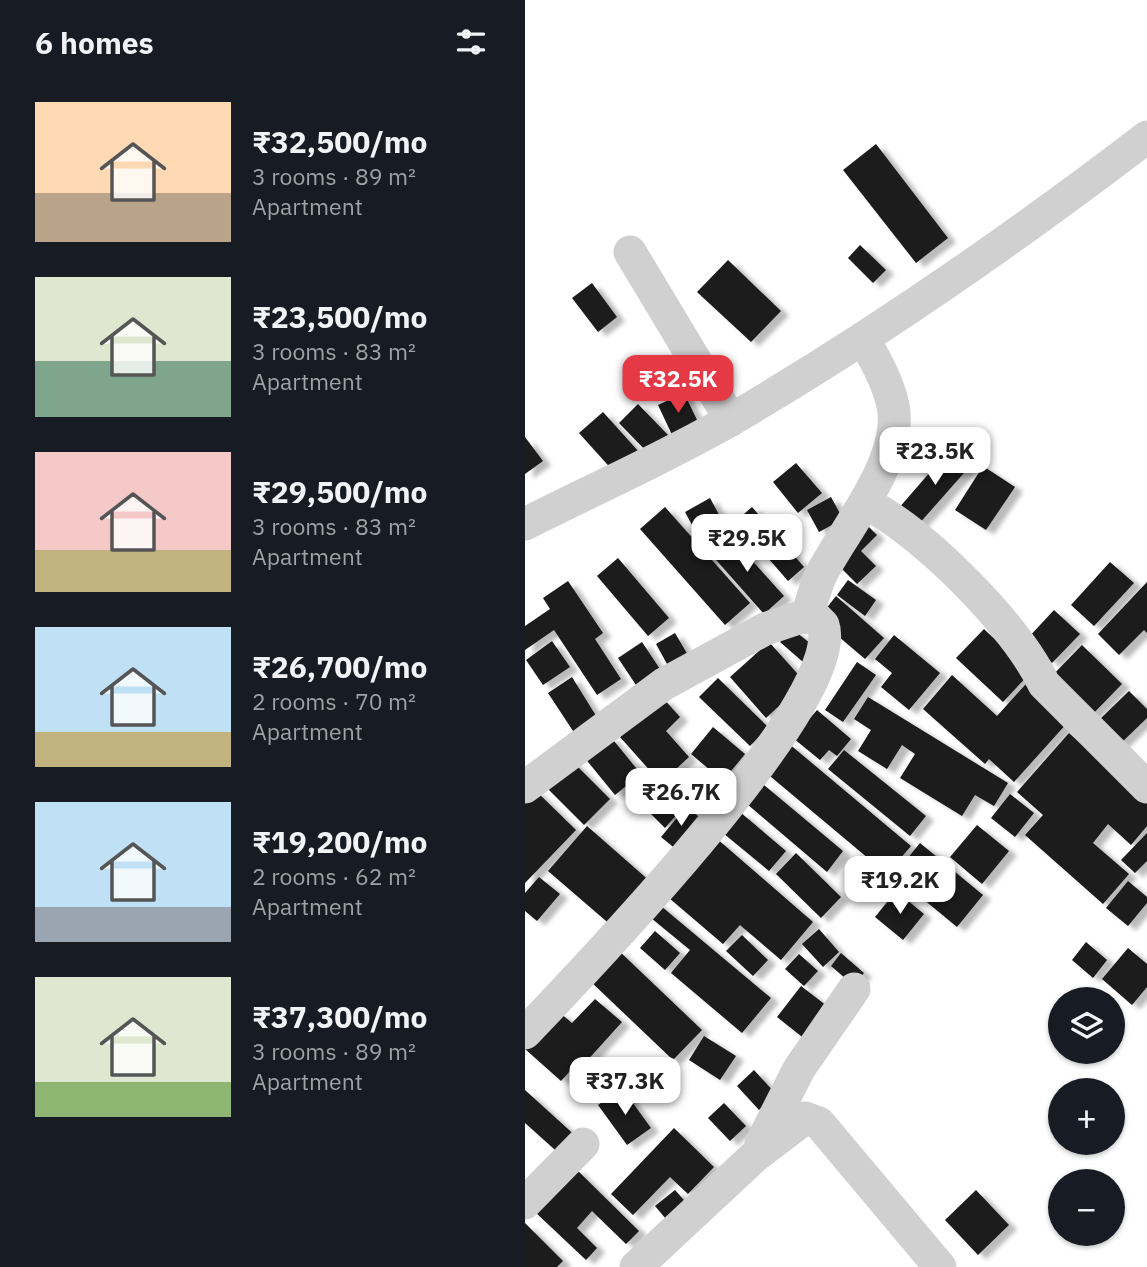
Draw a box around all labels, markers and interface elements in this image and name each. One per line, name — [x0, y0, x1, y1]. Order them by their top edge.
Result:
text: 6 homes — [35, 23, 154, 62]
icon: filters — [452, 23, 490, 61]
text: ₹32,500/mo — [252, 122, 427, 161]
icon: home — [91, 130, 175, 214]
text: 3 rooms · 89 m² — [252, 161, 416, 191]
text: Apartment — [252, 191, 363, 221]
text: ₹23,500/mo — [252, 297, 427, 336]
icon: home — [91, 305, 175, 389]
text: 3 rooms · 83 m² — [252, 336, 416, 366]
pin: ₹32.5K — [621, 356, 735, 415]
text: ₹32.5K — [638, 363, 718, 393]
text: Apartment — [252, 366, 363, 396]
pin: ₹23.5K — [878, 428, 992, 487]
text: ₹23.5K — [895, 435, 975, 465]
text: ₹29,500/mo — [252, 472, 427, 511]
icon: home — [91, 480, 175, 564]
text: 3 rooms · 83 m² — [252, 511, 416, 541]
pin: ₹29.5K — [690, 514, 804, 574]
text: ₹29.5K — [707, 522, 787, 552]
text: Apartment — [252, 541, 363, 571]
text: ₹26,700/mo — [252, 647, 427, 686]
icon: home — [91, 655, 175, 739]
text: 2 rooms · 70 m² — [252, 686, 416, 716]
text: Apartment — [252, 716, 363, 746]
pin: ₹26.7K — [624, 768, 738, 828]
text: ₹26.7K — [641, 776, 721, 806]
text: ₹19,200/mo — [252, 822, 427, 861]
icon: home — [91, 830, 175, 914]
pin: ₹19.2K — [843, 856, 957, 916]
text: 2 rooms · 62 m² — [252, 861, 416, 891]
text: ₹19.2K — [860, 864, 940, 894]
text: Apartment — [252, 891, 363, 921]
map controls — [1048, 987, 1125, 1246]
button: layers — [1048, 987, 1125, 1064]
text: ₹37,300/mo — [252, 997, 427, 1036]
icon: home — [91, 1005, 175, 1089]
text: 3 rooms · 89 m² — [252, 1036, 416, 1066]
pin: ₹37.3K — [568, 1058, 682, 1117]
text: ₹37.3K — [585, 1065, 665, 1095]
text: Apartment — [252, 1066, 363, 1096]
button: + — [1048, 1078, 1125, 1155]
button: − — [1048, 1169, 1125, 1246]

